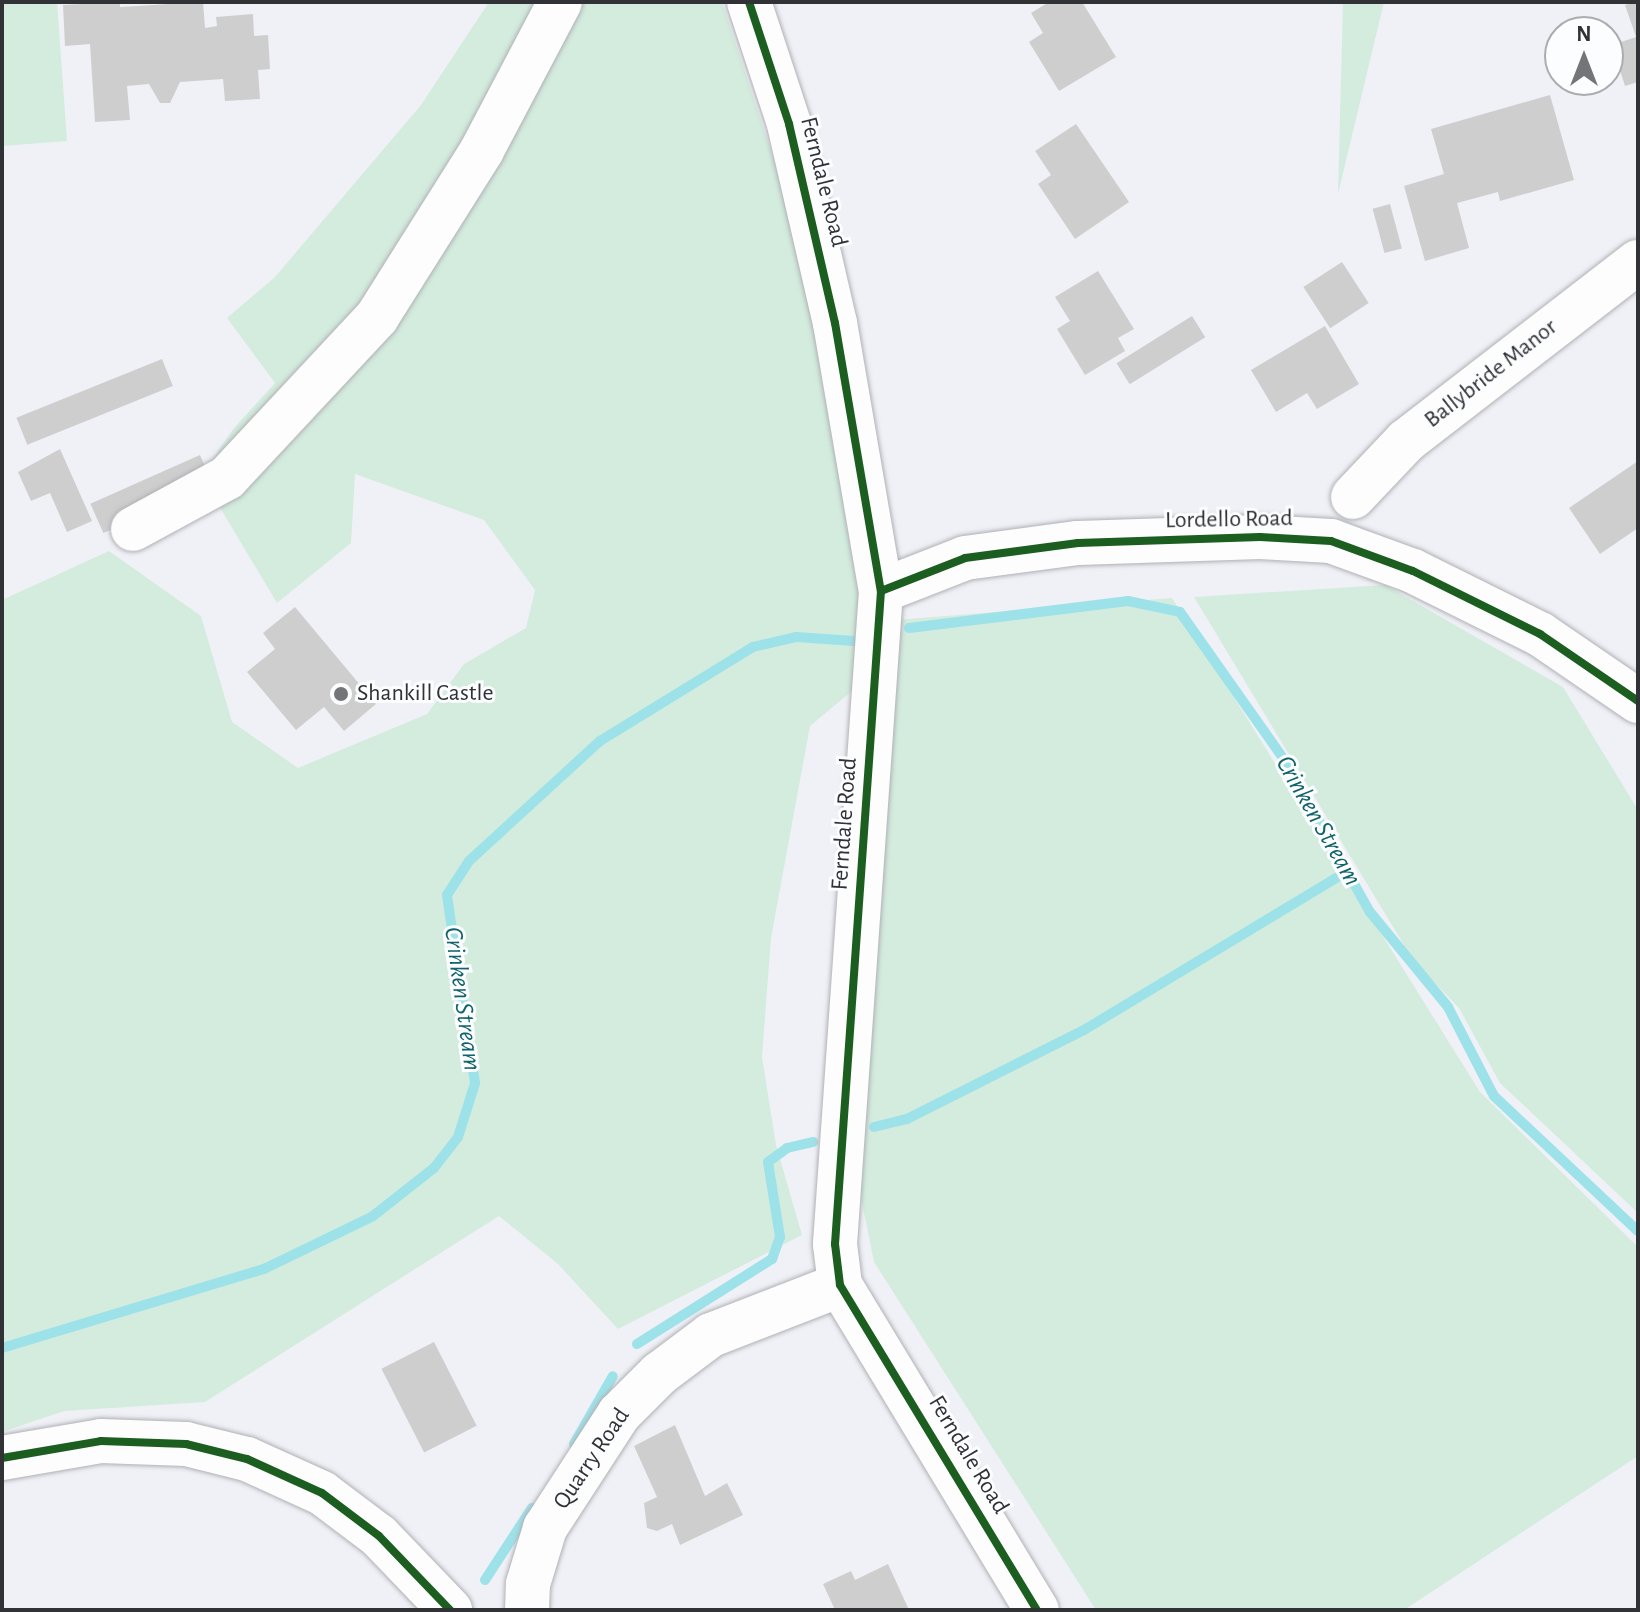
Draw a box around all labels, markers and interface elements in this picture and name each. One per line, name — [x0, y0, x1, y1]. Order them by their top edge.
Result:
north arrow — [1544, 16, 1624, 96]
text: N — [1576, 23, 1592, 45]
street label: Ferndale Road — [793, 114, 853, 250]
street label: Ballybride Manor — [1419, 313, 1563, 435]
street label: Lordello Road — [1165, 504, 1293, 536]
place label: Shankill Castle — [357, 680, 493, 708]
marker: Shankill Castle — [332, 685, 350, 703]
water label: Crinken Stream — [1268, 750, 1368, 892]
street label: Ferndale Road — [826, 757, 864, 891]
water label: Crinken Stream — [436, 925, 488, 1073]
street label: Ferndale Road — [921, 1391, 1015, 1519]
street label: Quarry Road — [548, 1403, 636, 1515]

